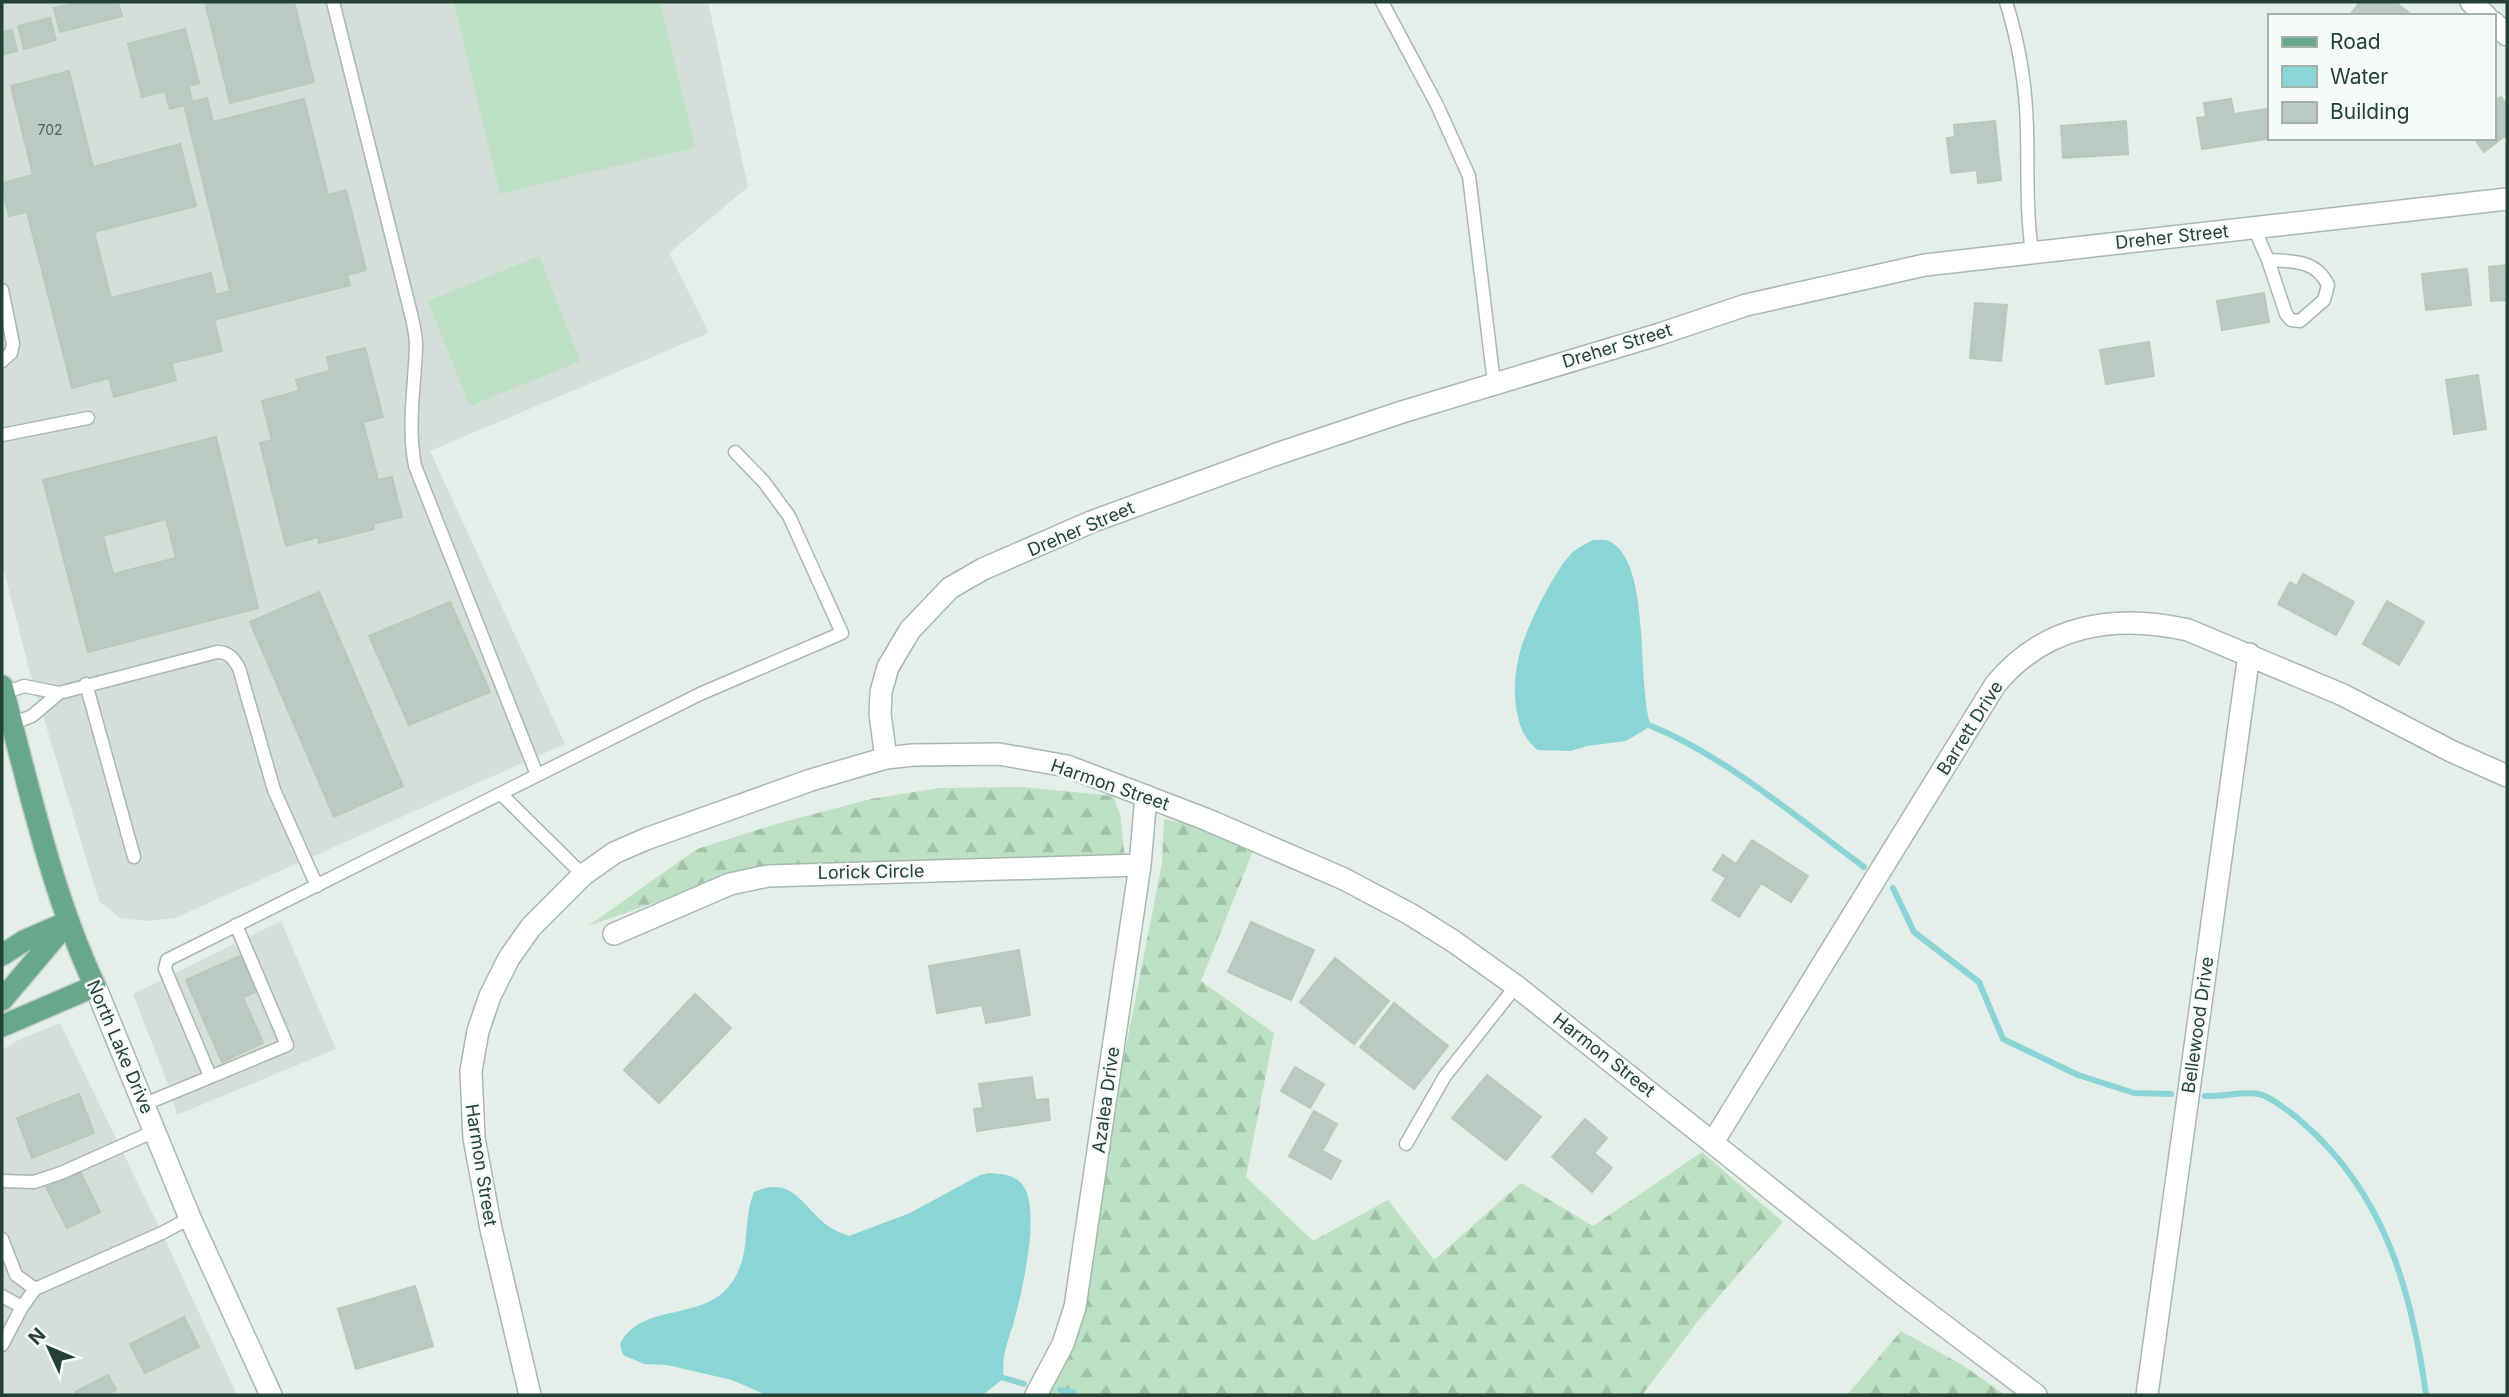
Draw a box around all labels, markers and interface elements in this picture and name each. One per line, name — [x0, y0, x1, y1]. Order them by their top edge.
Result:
legend — [2268, 14, 2495, 140]
text: Road — [2330, 29, 2381, 54]
text: Water — [2330, 64, 2388, 89]
text: Building — [2330, 99, 2410, 124]
house number: 702 — [37, 121, 63, 138]
street label: Dreher Street — [2114, 220, 2230, 253]
street label: Dreher Street — [1559, 319, 1674, 372]
street label: Dreher Street — [1024, 497, 1137, 560]
street label: Barrett Drive — [1932, 677, 2007, 779]
street label: Harmon Street — [1048, 754, 1172, 815]
street label: Lorick Circle — [817, 860, 925, 883]
street label: Bellewood Drive — [2178, 955, 2217, 1095]
street label: North Lake Drive — [83, 977, 158, 1117]
street label: Harmon Street — [1549, 1008, 1660, 1101]
street label: Azalea Drive — [1088, 1045, 1123, 1155]
street label: Harmon Street — [461, 1102, 502, 1228]
north arrow — [14, 1313, 84, 1383]
text: N — [24, 1323, 50, 1350]

